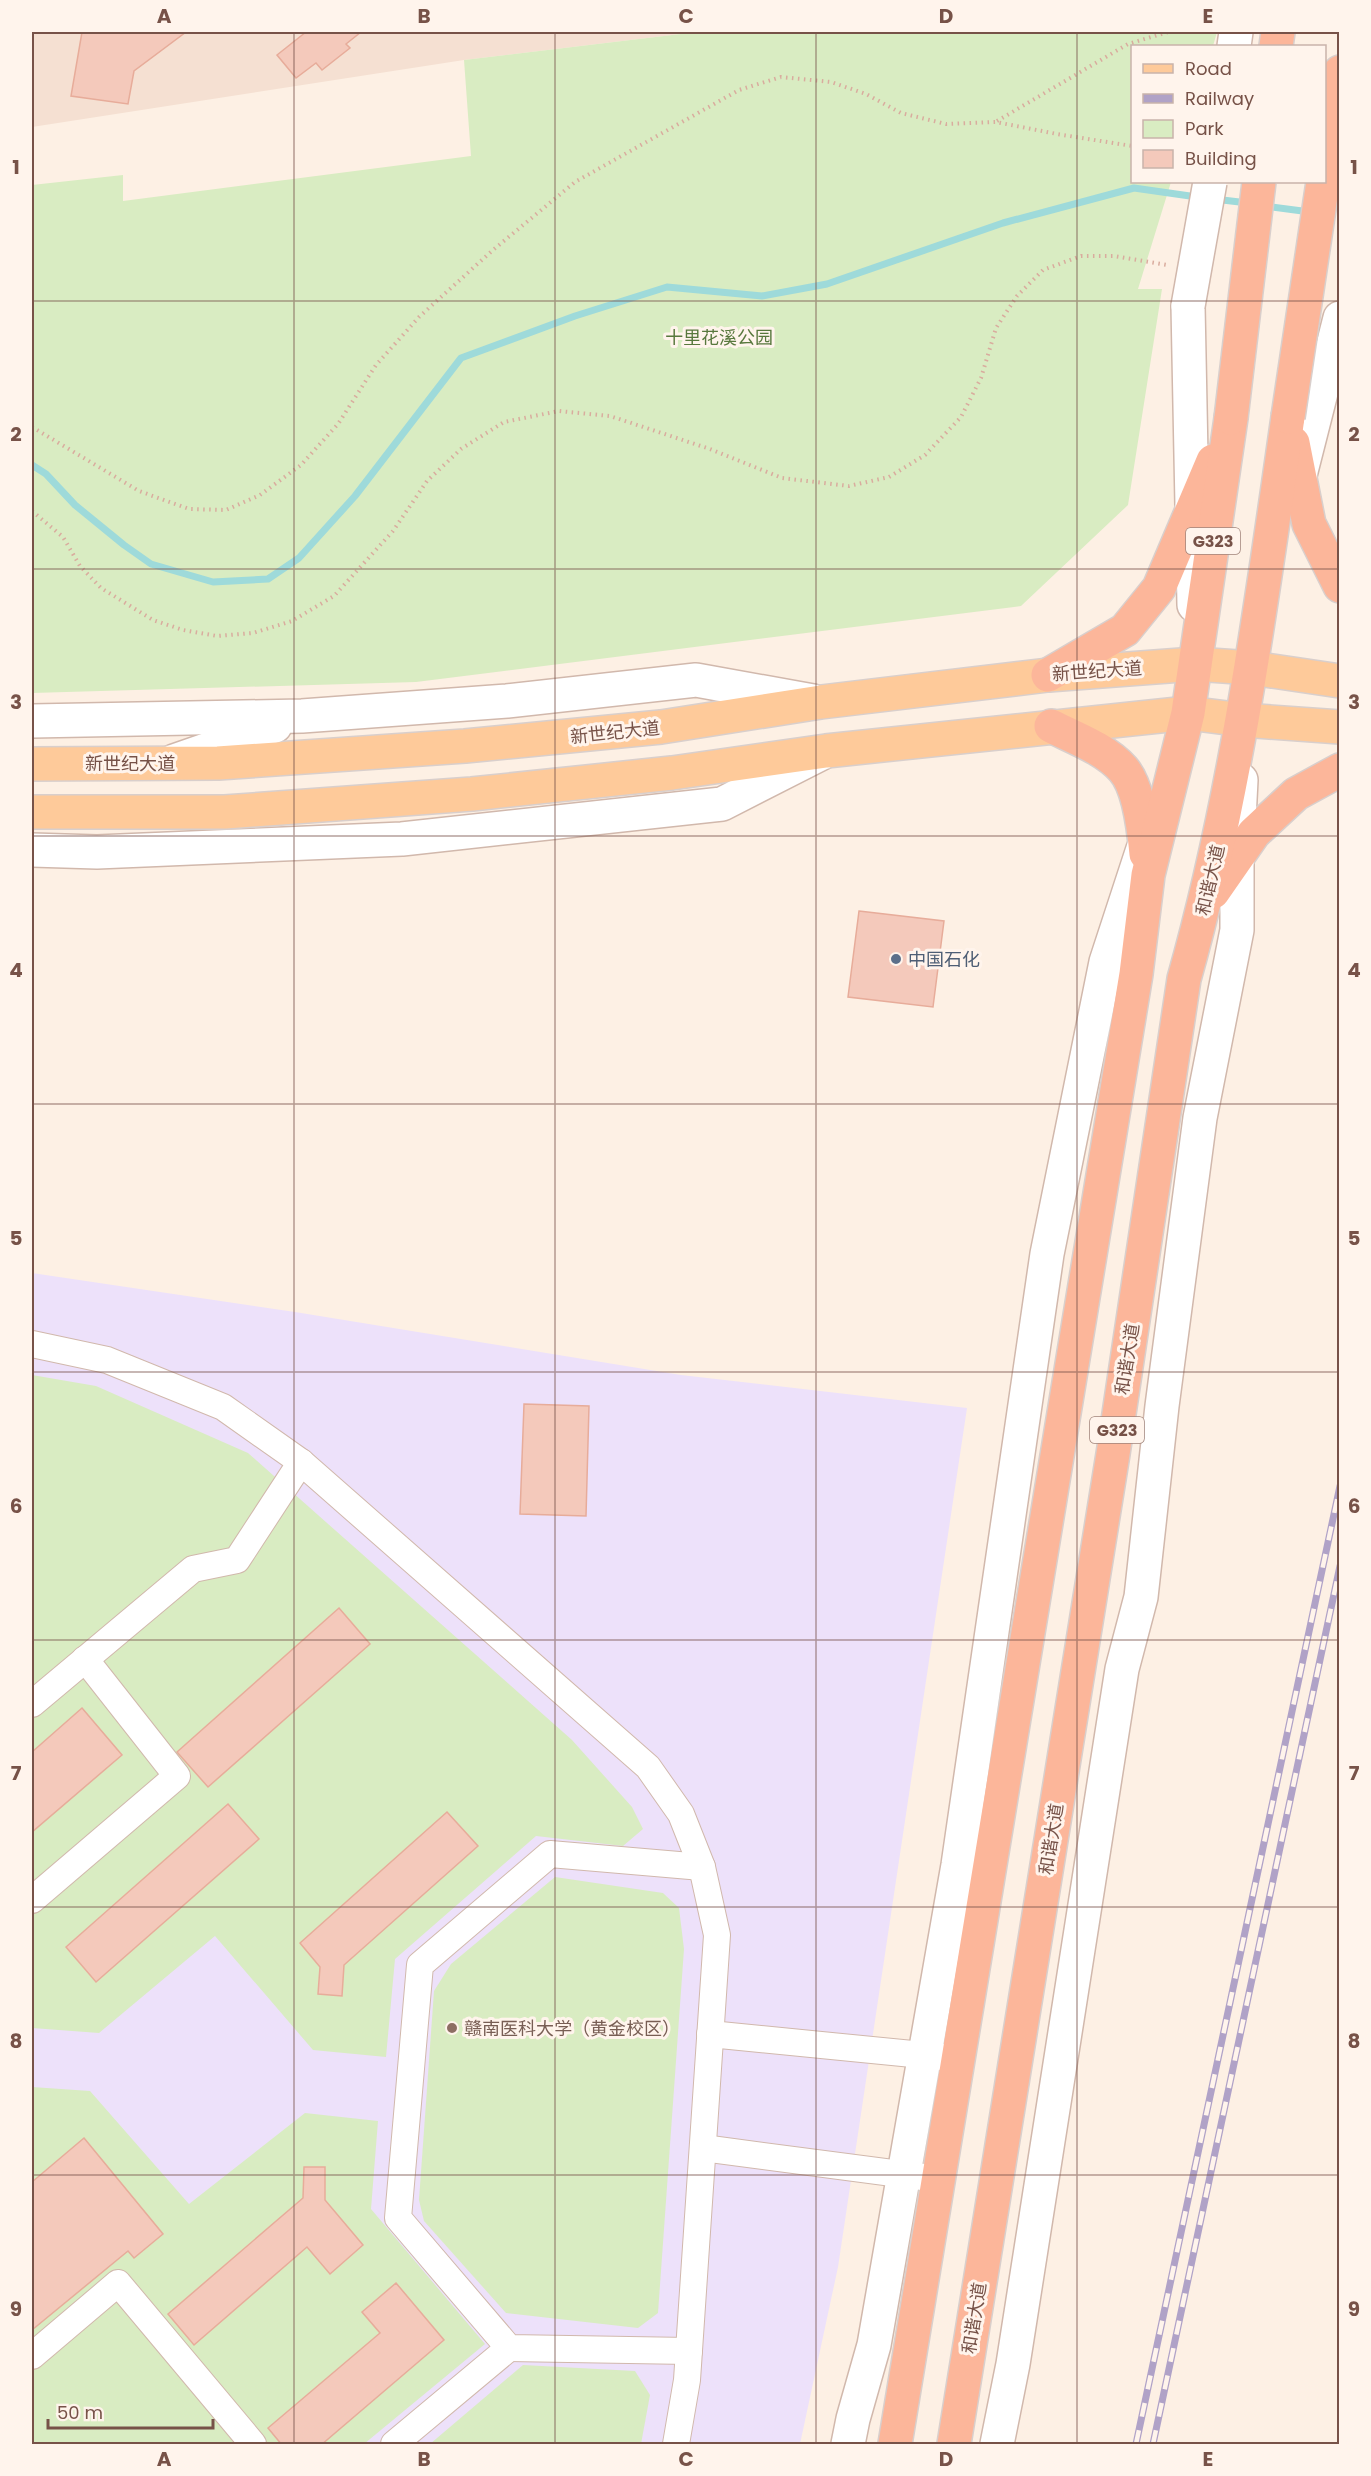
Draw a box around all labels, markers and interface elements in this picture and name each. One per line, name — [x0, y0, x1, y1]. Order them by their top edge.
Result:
text: A — [157, 2, 172, 30]
text: B — [417, 2, 431, 30]
text: C — [678, 2, 694, 30]
text: D — [939, 2, 953, 30]
text: E — [1203, 2, 1213, 30]
legend — [1131, 45, 1326, 183]
text: Road — [1185, 56, 1232, 81]
text: Railway — [1185, 86, 1254, 111]
text: Park — [1185, 116, 1224, 141]
text: Building — [1185, 146, 1257, 171]
text: 1 — [12, 153, 20, 181]
text: 1 — [1350, 153, 1358, 181]
park label: 十里花溪公园 — [665, 325, 773, 350]
text: 2 — [10, 420, 22, 448]
text: 2 — [1348, 420, 1360, 448]
road number: G323 — [1186, 528, 1240, 554]
street label: 新世纪大道 — [1051, 655, 1143, 687]
text: 3 — [10, 688, 22, 716]
text: 3 — [1348, 688, 1360, 716]
street label: 新世纪大道 — [569, 715, 661, 749]
street label: 新世纪大道 — [85, 751, 175, 776]
street label: 和谐大道 — [1190, 842, 1230, 918]
place label: 中国石化 — [908, 947, 980, 972]
marker: 中国石化 — [889, 952, 903, 966]
text: 4 — [9, 956, 23, 984]
text: 4 — [1347, 956, 1361, 984]
text: 5 — [10, 1224, 23, 1252]
text: 5 — [1348, 1224, 1361, 1252]
street label: 和谐大道 — [1109, 1321, 1145, 1397]
road number: G323 — [1090, 1417, 1144, 1443]
text: 6 — [10, 1492, 22, 1520]
text: 6 — [1348, 1492, 1360, 1520]
text: 7 — [11, 1759, 22, 1787]
text: 7 — [1349, 1759, 1360, 1787]
street label: 和谐大道 — [1033, 1801, 1069, 1877]
place label: 赣南医科大学（黄金校区） — [464, 2016, 680, 2041]
marker: 赣南医科大学（黄金校区） — [445, 2021, 459, 2035]
text: 8 — [10, 2027, 22, 2055]
text: 8 — [1348, 2027, 1360, 2055]
street label: 和谐大道 — [956, 2280, 992, 2356]
text: 9 — [10, 2295, 22, 2323]
text: 9 — [1348, 2295, 1360, 2323]
scale bar — [48, 2392, 213, 2430]
text: 50 m — [57, 2400, 103, 2425]
text: A — [157, 2445, 172, 2473]
text: B — [417, 2445, 431, 2473]
text: C — [678, 2445, 694, 2473]
text: D — [939, 2445, 953, 2473]
text: E — [1203, 2445, 1213, 2473]

